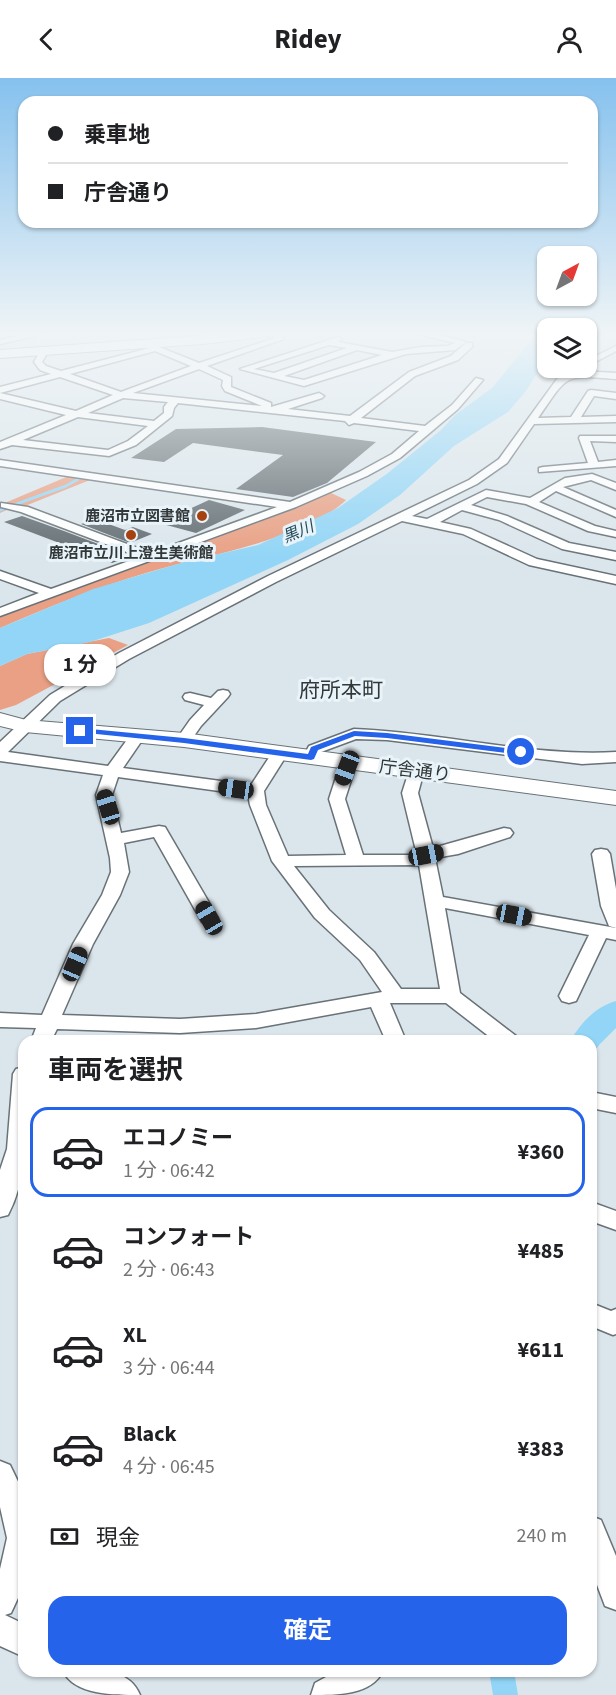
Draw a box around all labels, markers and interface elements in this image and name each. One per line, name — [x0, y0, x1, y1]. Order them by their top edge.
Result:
text: Ridey — [274, 20, 342, 59]
icon: back — [30, 23, 63, 56]
icon: person — [553, 23, 586, 56]
text: 乗車地 — [84, 119, 150, 151]
text: 庁舎通り — [84, 177, 172, 209]
north arrow — [537, 246, 597, 306]
map controls — [537, 246, 597, 378]
button: layers — [537, 318, 597, 378]
place label: 鹿沼市立図書館 — [85, 506, 190, 527]
marker: 鹿沼市立図書館 — [195, 509, 209, 523]
water label: 黒川 — [279, 515, 319, 548]
marker: 鹿沼市立川上澄生美術館 — [124, 528, 138, 542]
place label: 鹿沼市立川上澄生美術館 — [48, 543, 214, 564]
callout: 1 分 — [44, 644, 116, 686]
text: 1 分 — [63, 651, 97, 679]
district label: 府所本町 — [299, 675, 383, 705]
route end — [66, 717, 93, 744]
route start — [507, 738, 534, 765]
car — [332, 748, 362, 788]
street label: 庁舎通り — [378, 754, 452, 788]
car — [217, 778, 255, 800]
car — [94, 787, 122, 827]
car — [407, 843, 445, 867]
car — [192, 898, 226, 938]
car — [495, 903, 533, 927]
car — [60, 944, 90, 984]
text: 車両を選択 — [48, 1051, 183, 1090]
text: エコノミー — [123, 1122, 233, 1154]
icon: car — [51, 1125, 105, 1179]
text: ¥360 — [518, 1136, 564, 1168]
text: 1 分 · 06:42 — [123, 1157, 215, 1185]
text: コンフォート — [123, 1221, 254, 1253]
icon: car — [51, 1224, 105, 1278]
text: ¥485 — [518, 1235, 564, 1267]
text: 2 分 · 06:43 — [123, 1256, 215, 1284]
text: XL — [123, 1319, 147, 1351]
icon: car — [51, 1323, 105, 1377]
text: ¥611 — [518, 1334, 564, 1366]
text: 3 分 · 06:44 — [123, 1354, 215, 1382]
text: Black — [123, 1418, 177, 1450]
icon: car — [51, 1422, 105, 1476]
text: ¥383 — [518, 1433, 564, 1465]
text: 4 分 · 06:45 — [123, 1453, 215, 1481]
icon: cash — [48, 1520, 81, 1553]
text: 現金 — [96, 1522, 140, 1554]
text: 240 m — [517, 1522, 567, 1550]
button: 確定 — [48, 1596, 567, 1665]

